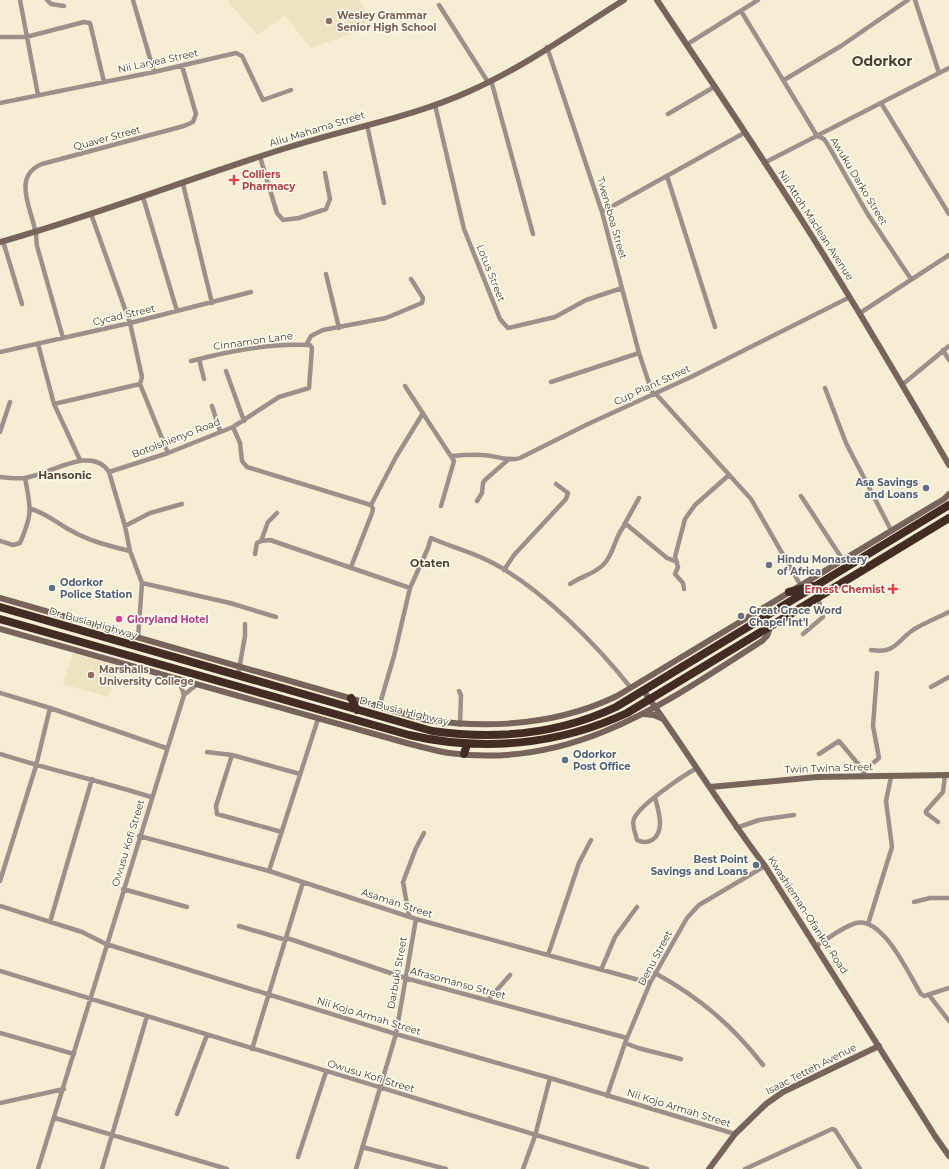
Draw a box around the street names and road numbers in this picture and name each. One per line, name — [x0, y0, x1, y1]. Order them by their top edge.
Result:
street label: Nii Laryea Street — [117, 46, 199, 76]
street label: Aliu Mahama Street — [268, 108, 366, 150]
street label: Quaver Street — [72, 123, 142, 153]
street label: Awuku Darko Street — [828, 135, 890, 227]
street label: Nii Attoh Maclean Avenue — [775, 167, 857, 283]
street label: Tweneboa Street — [594, 176, 630, 260]
street label: Lotus Street — [474, 242, 508, 304]
street label: Cycad Street — [92, 302, 156, 328]
street label: Cinnamon Lane — [212, 329, 294, 353]
street label: Cup Plant Street — [612, 362, 692, 408]
street label: Botoishienyo Road — [130, 415, 222, 461]
street label: Dr. Busia Highway — [47, 604, 139, 642]
street label: Dr. Busia Highway — [358, 694, 450, 728]
street label: Twin Twina Street — [784, 760, 874, 776]
street label: Owusu Kofi Street — [109, 798, 147, 888]
street label: Kwashieman-Ofankor Road — [765, 854, 851, 976]
street label: Asaman Street — [360, 885, 434, 921]
street label: Denu Street — [635, 928, 675, 988]
street label: Darbuki Street — [384, 936, 410, 1010]
street label: Afrasomanso Street — [409, 964, 507, 1002]
street label: Nii Kojo Armah Street — [315, 994, 423, 1038]
street label: Isaac Tetteh Avenue — [763, 1040, 859, 1098]
street label: Owusu Kofi Street — [326, 1057, 416, 1095]
street label: Nii Kojo Armah Street — [625, 1086, 733, 1130]

